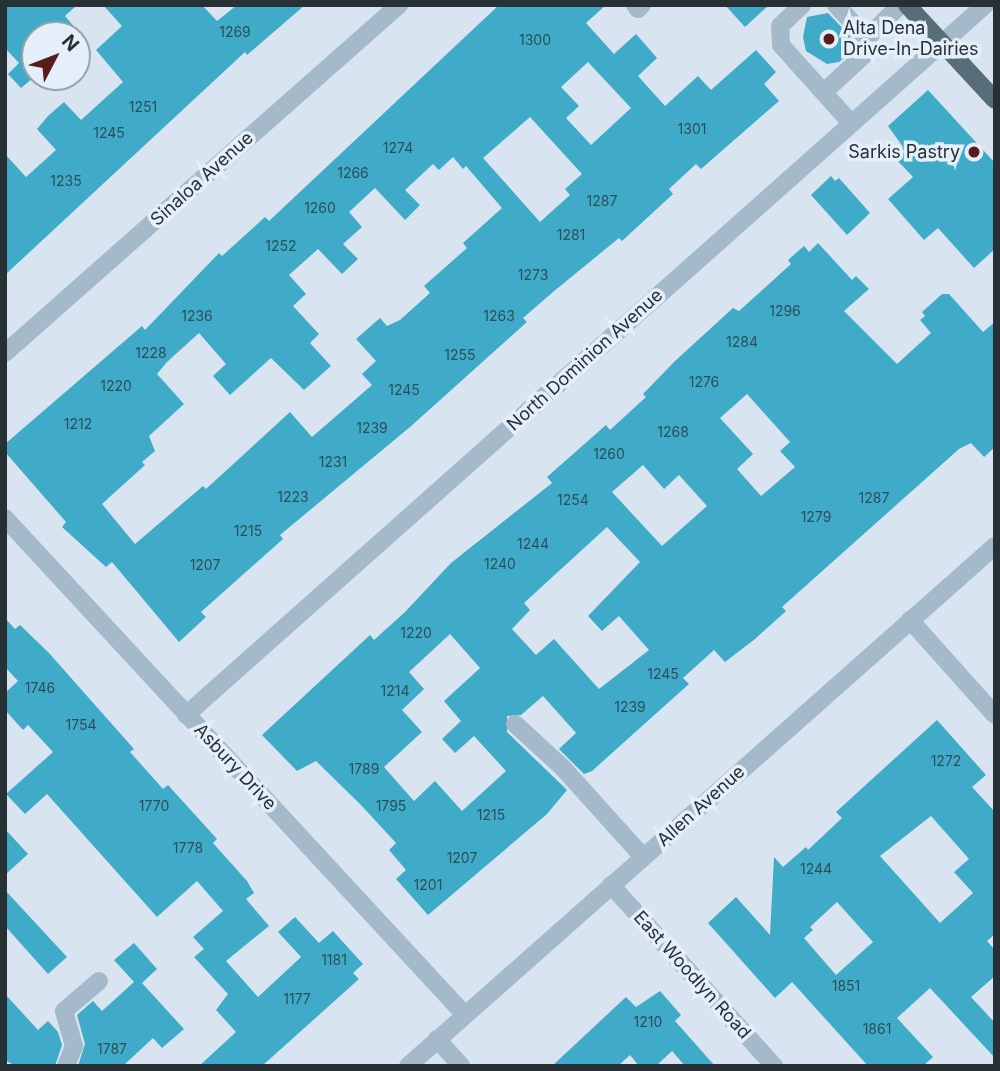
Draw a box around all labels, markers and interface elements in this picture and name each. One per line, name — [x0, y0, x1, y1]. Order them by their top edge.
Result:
place label: Alta Dena Drive-In-Dairies — [843, 18, 979, 60]
north arrow — [21, 21, 91, 91]
house number: 1269 — [219, 24, 251, 40]
text: N — [57, 30, 84, 56]
marker: Alta Dena Drive-In-Dairies — [821, 31, 837, 47]
house number: 1300 — [519, 32, 551, 48]
house number: 1251 — [129, 99, 157, 115]
house number: 1301 — [678, 121, 706, 137]
house number: 1245 — [93, 125, 125, 141]
street label: Sinaloa Avenue — [146, 127, 258, 231]
house number: 1274 — [383, 140, 413, 156]
place label: Sarkis Pastry — [848, 141, 960, 163]
marker: Sarkis Pastry — [966, 144, 982, 160]
house number: 1266 — [337, 165, 369, 181]
house number: 1235 — [50, 173, 82, 189]
house number: 1287 — [587, 193, 617, 209]
house number: 1260 — [304, 200, 336, 216]
house number: 1281 — [557, 227, 585, 243]
house number: 1252 — [265, 238, 297, 254]
house number: 1273 — [518, 267, 548, 283]
street label: North Dominion Avenue — [503, 285, 667, 435]
house number: 1296 — [769, 303, 801, 319]
house number: 1236 — [181, 308, 213, 324]
house number: 1263 — [483, 308, 515, 324]
house number: 1284 — [726, 334, 758, 350]
house number: 1228 — [135, 345, 167, 361]
house number: 1255 — [444, 347, 476, 363]
house number: 1276 — [689, 374, 719, 390]
house number: 1220 — [100, 378, 132, 394]
house number: 1245 — [388, 382, 420, 398]
house number: 1212 — [64, 416, 92, 432]
house number: 1239 — [356, 420, 388, 436]
house number: 1268 — [657, 424, 689, 440]
house number: 1260 — [593, 446, 625, 462]
house number: 1231 — [319, 454, 347, 470]
house number: 1223 — [277, 489, 309, 505]
house number: 1287 — [859, 490, 889, 506]
house number: 1254 — [557, 492, 589, 508]
house number: 1279 — [801, 509, 831, 525]
house number: 1215 — [234, 523, 262, 539]
house number: 1244 — [517, 536, 549, 552]
house number: 1240 — [484, 556, 516, 572]
house number: 1207 — [190, 557, 220, 573]
house number: 1220 — [400, 625, 432, 641]
house number: 1245 — [647, 666, 679, 682]
house number: 1746 — [25, 680, 55, 696]
house number: 1214 — [381, 683, 409, 699]
house number: 1239 — [614, 699, 646, 715]
house number: 1754 — [65, 717, 97, 733]
street label: Asbury Drive — [189, 719, 281, 815]
house number: 1272 — [931, 753, 961, 769]
house number: 1789 — [349, 761, 379, 777]
street label: Allen Avenue — [653, 761, 749, 851]
house number: 1770 — [139, 798, 169, 814]
house number: 1795 — [376, 798, 406, 814]
house number: 1215 — [477, 807, 505, 823]
house number: 1778 — [173, 840, 203, 856]
house number: 1207 — [447, 850, 477, 866]
house number: 1244 — [800, 861, 832, 877]
house number: 1201 — [414, 877, 442, 893]
street label: East Woodlyn Road — [629, 907, 755, 1043]
house number: 1181 — [321, 952, 347, 968]
house number: 1851 — [832, 978, 860, 994]
house number: 1177 — [283, 991, 311, 1007]
house number: 1210 — [634, 1014, 662, 1030]
house number: 1861 — [863, 1021, 891, 1037]
house number: 1787 — [97, 1041, 127, 1057]

